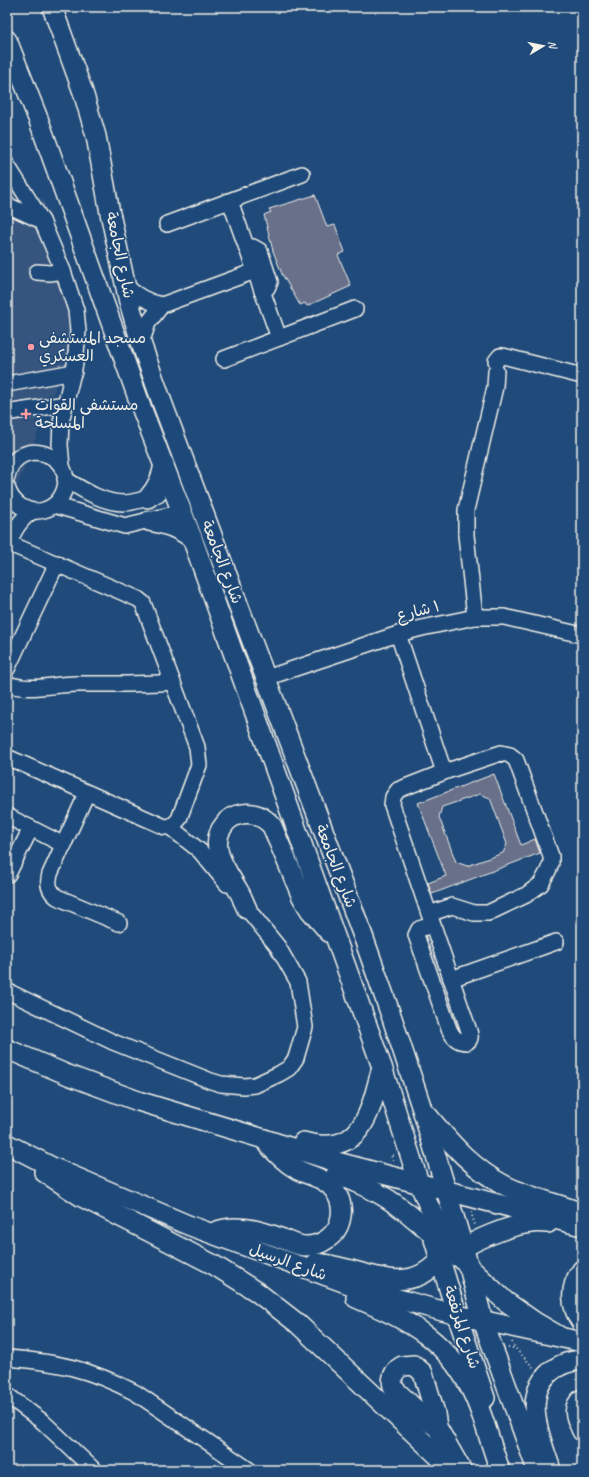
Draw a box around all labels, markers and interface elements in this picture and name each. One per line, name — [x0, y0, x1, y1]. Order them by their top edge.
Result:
north arrow — [523, 26, 563, 66]
text: N — [545, 40, 561, 51]
street label: شارع الجامعة — [100, 210, 139, 300]
place label: مسجد المستشفى العسكري — [39, 328, 146, 367]
marker: مسجد المستشفى العسكري — [26, 342, 36, 352]
place label: مستشفى القوات المسلحة — [35, 395, 138, 433]
marker: مستشفى القوات المسلحة — [20, 408, 32, 420]
street label: شارع الجامعة — [196, 517, 247, 607]
street label: ١ شارع — [394, 596, 442, 627]
street label: شارع الجامعة — [310, 821, 361, 911]
street label: شارع الرسيل — [246, 1239, 330, 1286]
street label: شارع المرتفعة — [438, 1283, 485, 1372]

